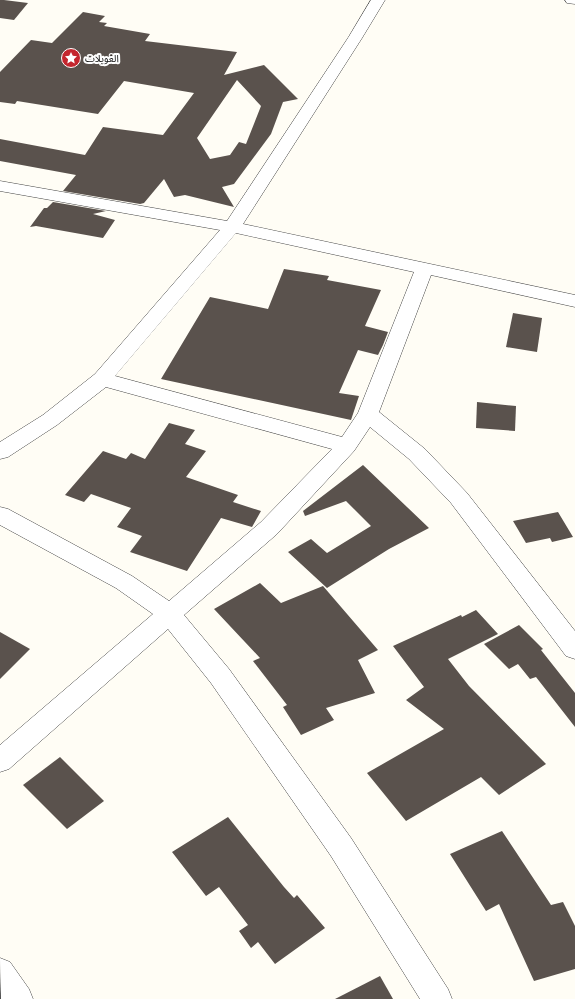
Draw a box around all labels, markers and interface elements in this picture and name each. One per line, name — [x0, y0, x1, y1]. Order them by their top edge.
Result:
place icon: الغويلات — [60, 47, 82, 69]
place label: الغويلات — [85, 52, 119, 65]

